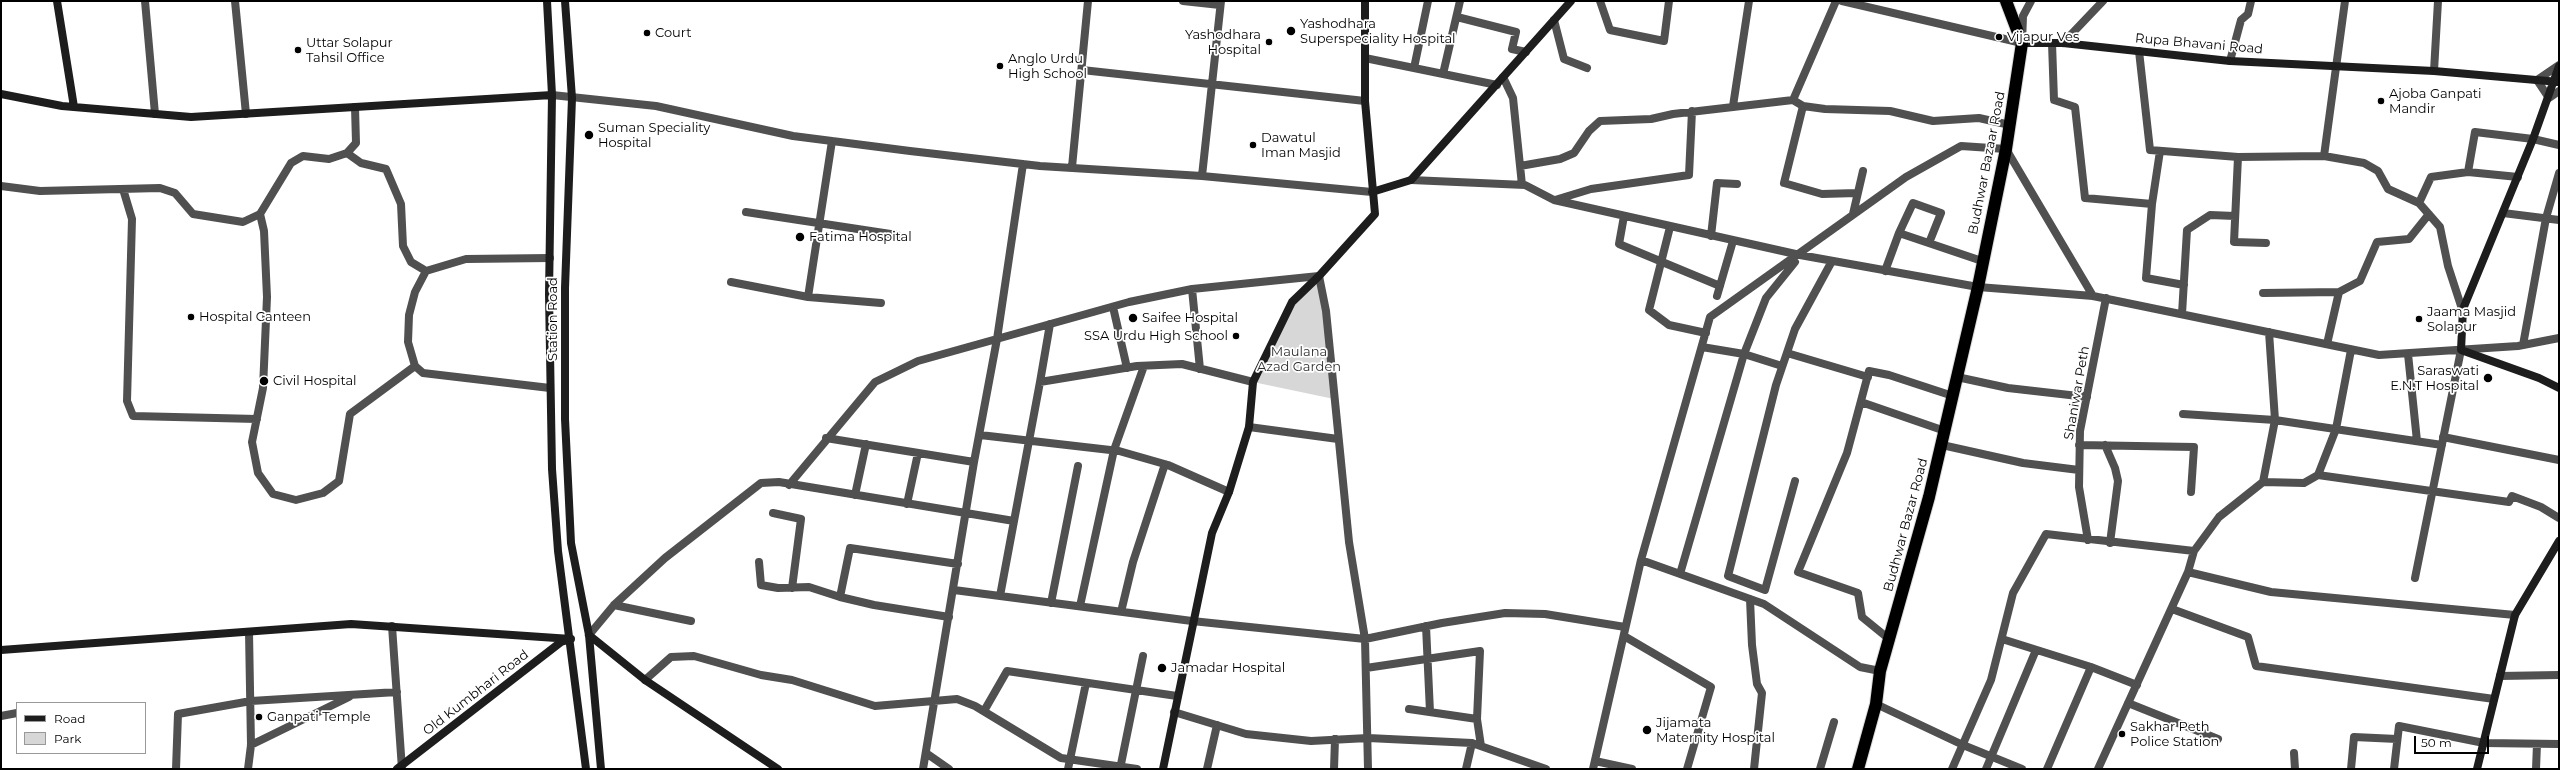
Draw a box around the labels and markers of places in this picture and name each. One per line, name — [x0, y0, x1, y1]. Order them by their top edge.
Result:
place label: Yashodhara Superspeciality Hospital — [1300, 16, 1456, 47]
place label: Court — [655, 25, 691, 41]
marker: Yashodhara Superspeciality Hospital — [1285, 25, 1297, 37]
place label: Yashodhara Hospital — [1185, 27, 1261, 58]
marker: Court — [642, 28, 652, 38]
place label: Vijapur Ves — [2007, 29, 2079, 45]
marker: Vijapur Ves — [1994, 32, 2004, 42]
place label: Uttar Solapur Tahsil Office — [306, 35, 393, 66]
marker: Yashodhara Hospital — [1264, 37, 1274, 47]
marker: Uttar Solapur Tahsil Office — [293, 45, 303, 55]
place label: Anglo Urdu High School — [1008, 51, 1087, 82]
marker: Anglo Urdu High School — [995, 61, 1005, 71]
place label: Ajoba Ganpati Mandir — [2389, 86, 2482, 117]
marker: Ajoba Ganpati Mandir — [2376, 96, 2386, 106]
place label: Suman Speciality Hospital — [598, 120, 710, 151]
marker: Suman Speciality Hospital — [583, 129, 595, 141]
place label: Dawatul Iman Masjid — [1261, 130, 1341, 161]
marker: Dawatul Iman Masjid — [1248, 140, 1258, 150]
place label: Fatima Hospital — [809, 229, 912, 245]
marker: Fatima Hospital — [794, 231, 806, 243]
place label: Jaama Masjid Solapur — [2427, 304, 2516, 335]
place label: Hospital Canteen — [199, 309, 311, 325]
place label: Saifee Hospital — [1142, 310, 1238, 326]
marker: Hospital Canteen — [186, 312, 196, 322]
marker: Saifee Hospital — [1127, 312, 1139, 324]
marker: Jaama Masjid Solapur — [2414, 314, 2424, 324]
place label: SSA Urdu High School — [1084, 328, 1228, 344]
marker: SSA Urdu High School — [1231, 331, 1241, 341]
place label: Saraswati E.N.T Hospital — [2390, 363, 2479, 394]
marker: Saraswati E.N.T Hospital — [2482, 372, 2494, 384]
place label: Civil Hospital — [273, 373, 357, 389]
marker: Civil Hospital — [258, 375, 270, 387]
place label: Jamadar Hospital — [1171, 660, 1285, 676]
marker: Jamadar Hospital — [1156, 662, 1168, 674]
place label: Ganpati Temple — [267, 709, 371, 725]
marker: Ganpati Temple — [254, 712, 264, 722]
place label: Jijamata Maternity Hospital — [1656, 715, 1775, 746]
place label: Sakhar Peth Police Station — [2130, 719, 2219, 750]
marker: Jijamata Maternity Hospital — [1641, 724, 1653, 736]
marker: Sakhar Peth Police Station — [2117, 729, 2127, 739]

